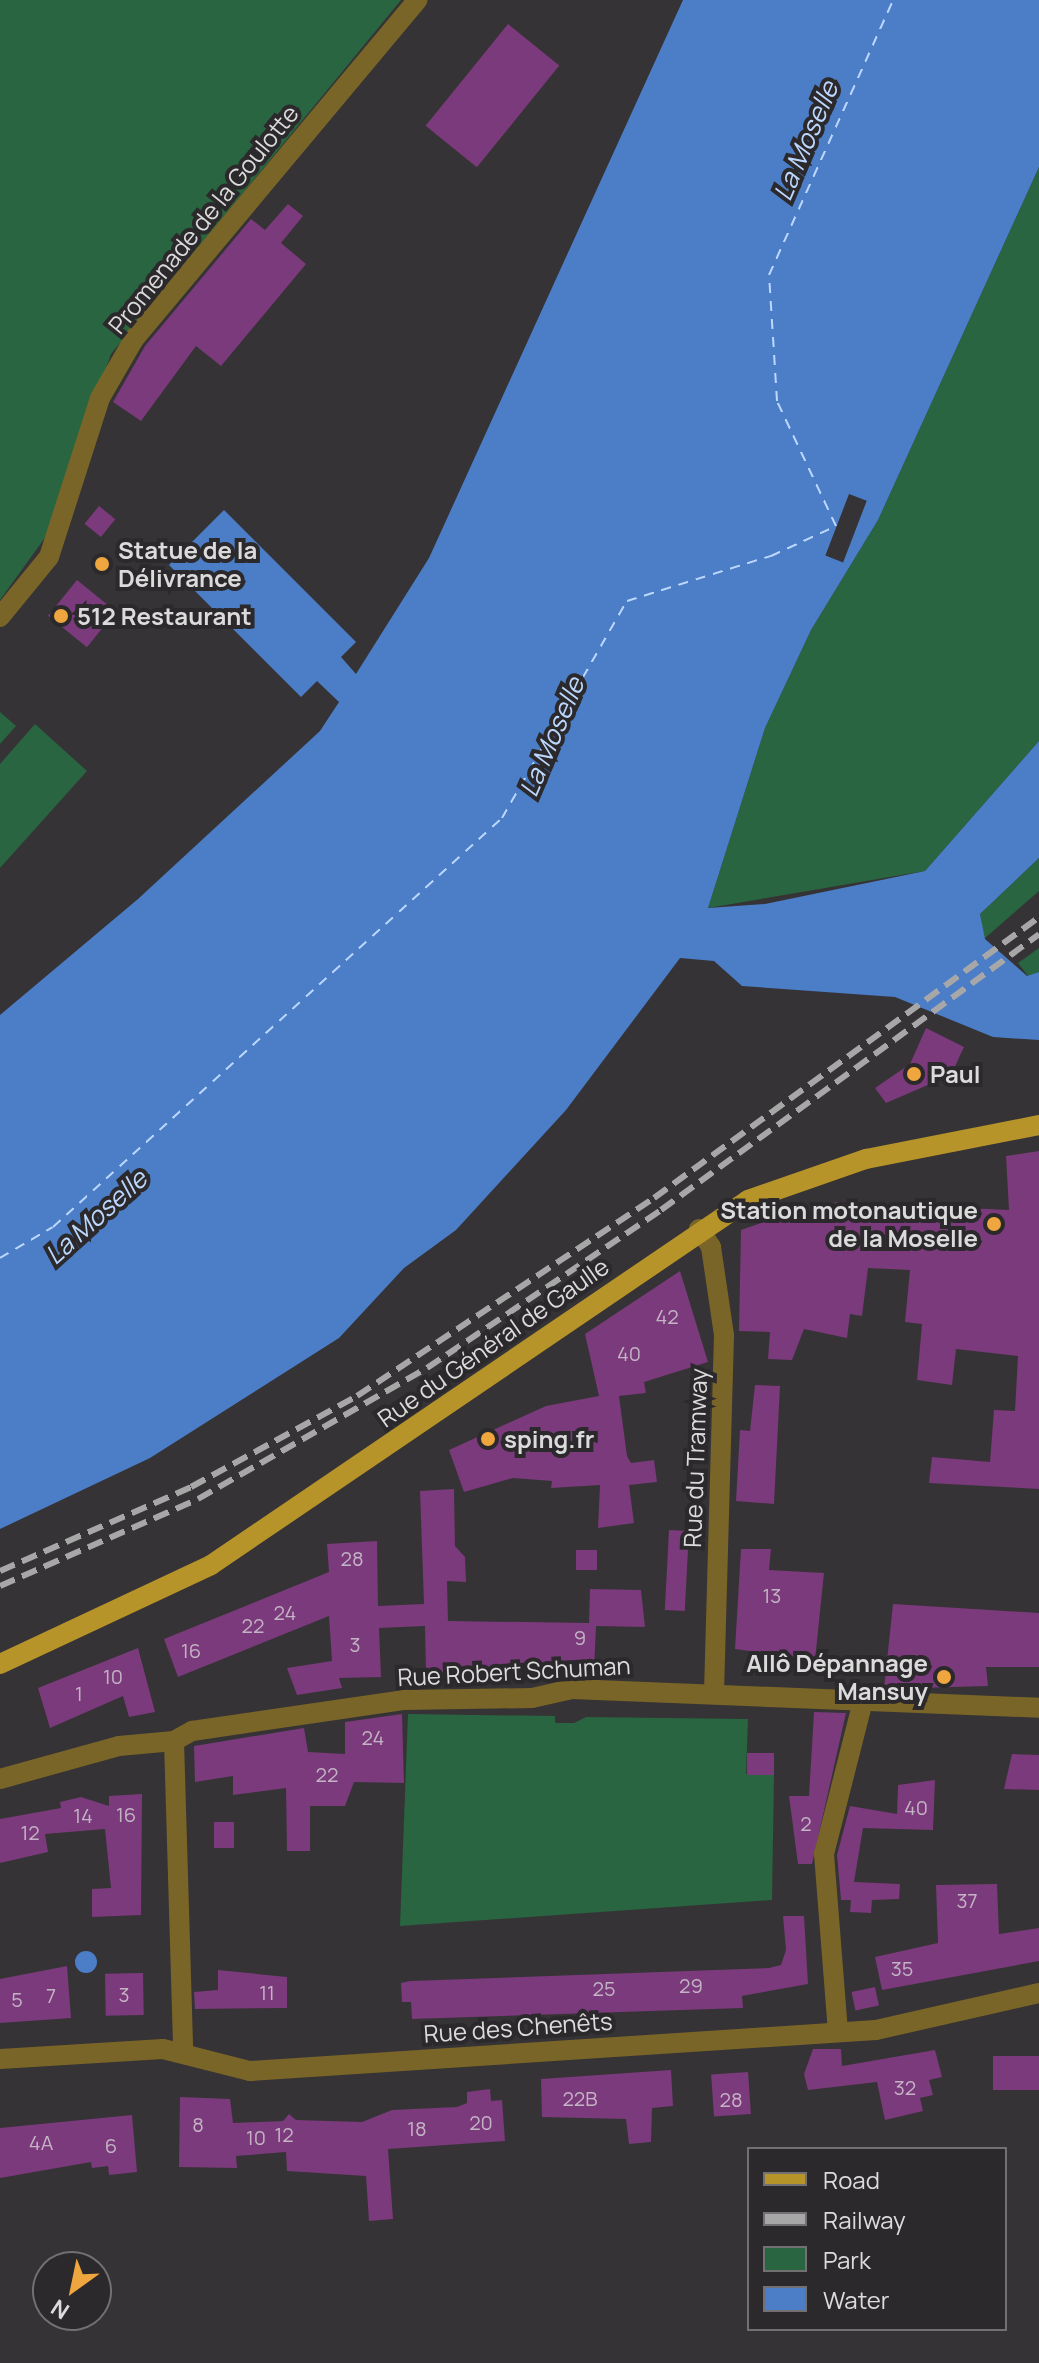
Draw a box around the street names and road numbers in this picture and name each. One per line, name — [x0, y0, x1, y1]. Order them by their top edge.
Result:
street label: Promenade de la Goulotte — [102, 99, 304, 339]
street label: Rue du Général de Gaulle — [372, 1251, 614, 1433]
street label: Rue du Tramway — [677, 1368, 713, 1548]
street label: Rue Robert Schuman — [397, 1651, 631, 1691]
street label: Rue des Chenêts — [422, 2006, 614, 2048]

